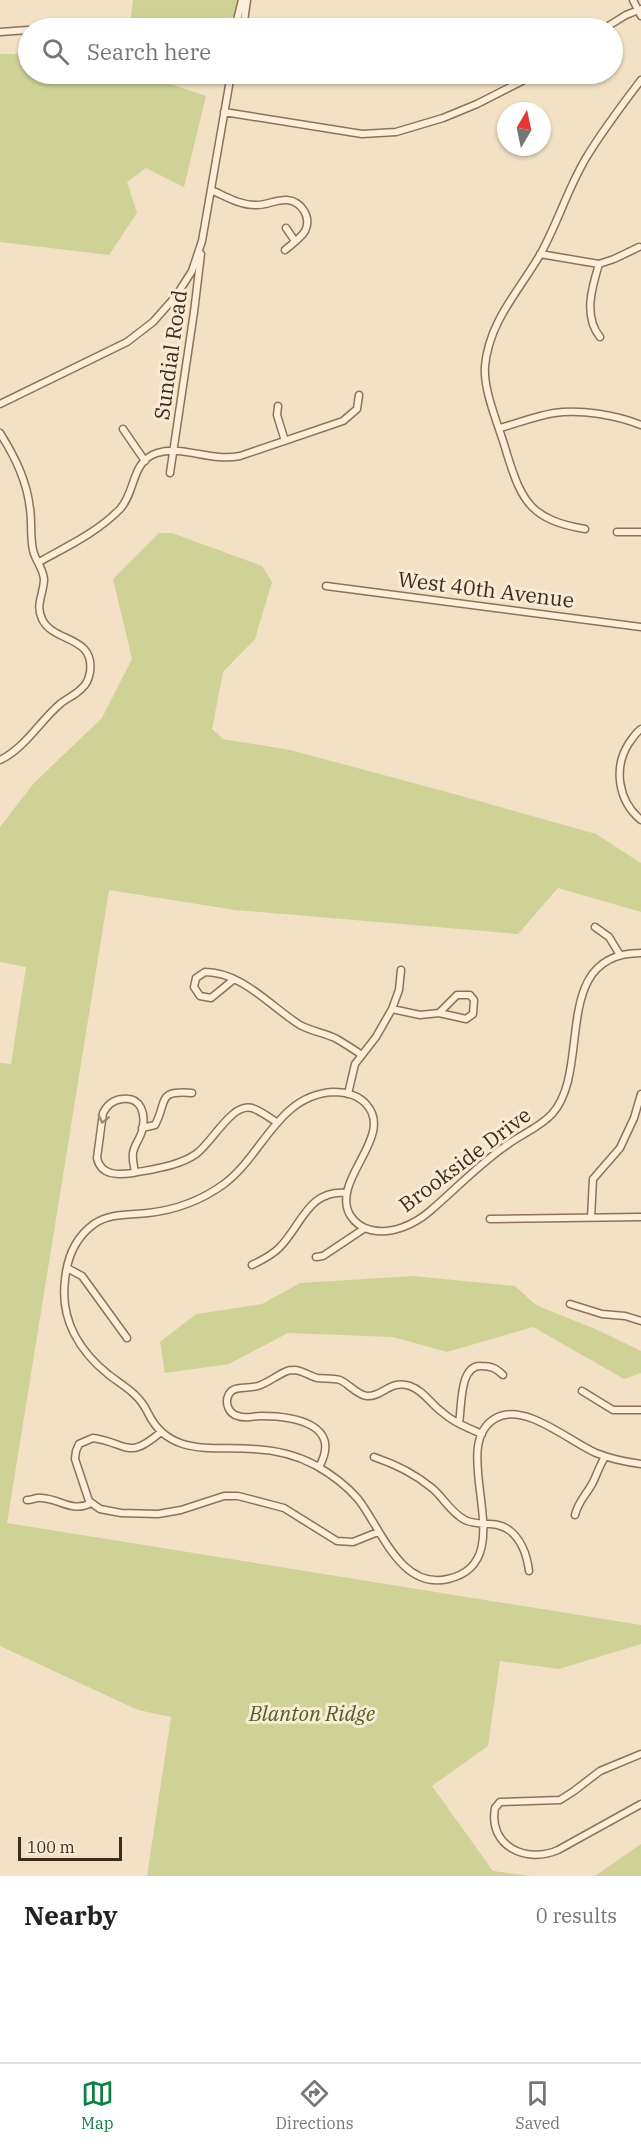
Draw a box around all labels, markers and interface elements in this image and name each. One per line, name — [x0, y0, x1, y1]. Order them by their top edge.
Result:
search box — [18, 18, 623, 84]
icon: search — [39, 35, 72, 68]
text: Search here — [87, 37, 211, 66]
north arrow — [497, 102, 551, 156]
street label: Sundial Road — [147, 288, 193, 422]
street label: West 40th Avenue — [396, 564, 576, 614]
street label: Brookside Drive — [393, 1100, 536, 1218]
one-way arrow — [97, 1114, 110, 1124]
park label: Blanton Ridge — [248, 1699, 376, 1727]
scale bar — [18, 1834, 122, 1862]
text: 100 m — [27, 1837, 75, 1857]
text: Nearby — [24, 1898, 118, 1932]
text: 0 results — [536, 1902, 617, 1929]
tab: Map — [81, 2077, 114, 2133]
tab: Directions — [276, 2077, 354, 2133]
tab: Saved — [515, 2077, 560, 2133]

